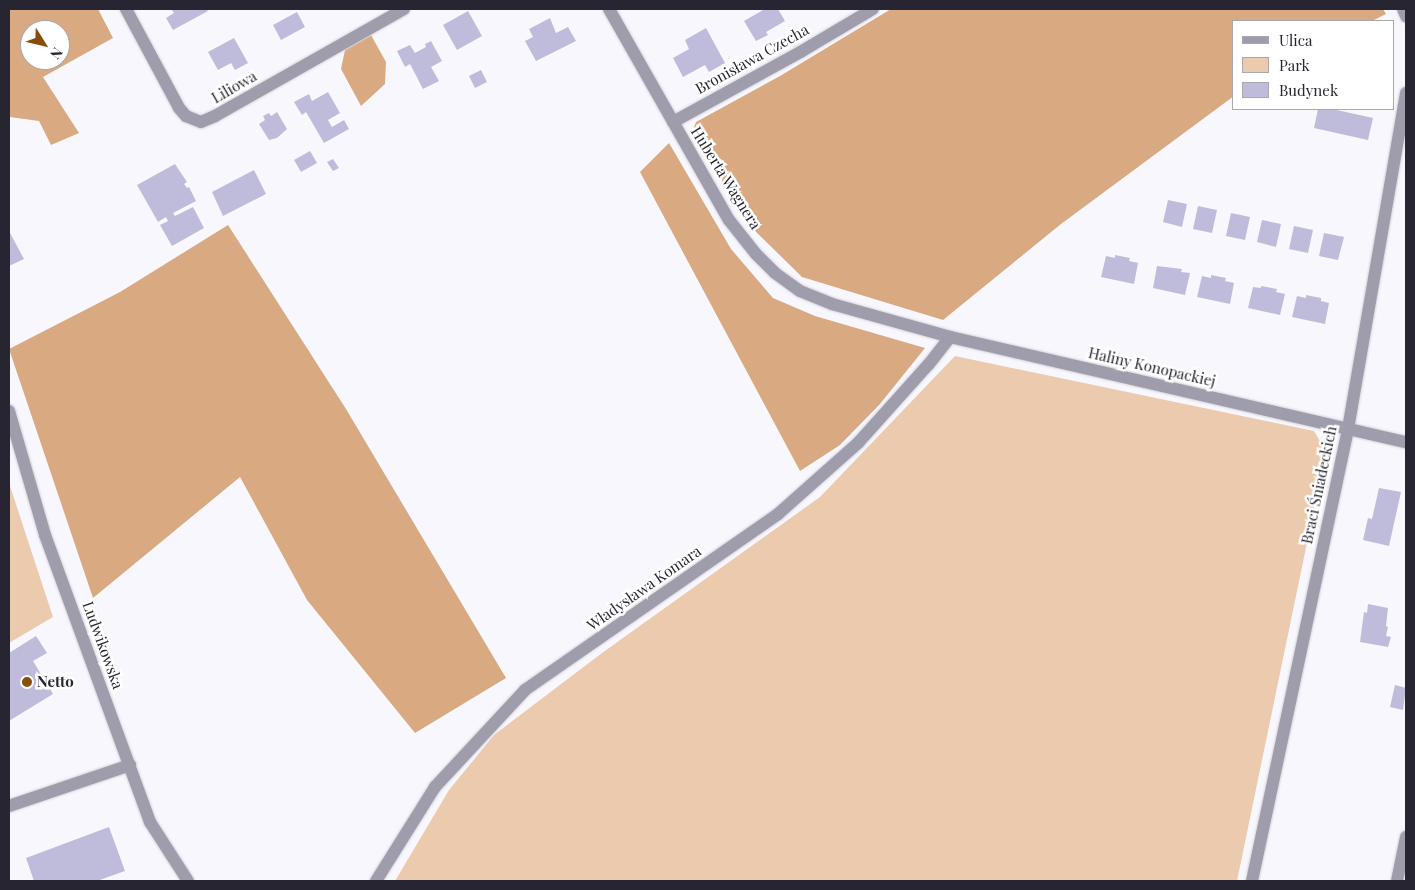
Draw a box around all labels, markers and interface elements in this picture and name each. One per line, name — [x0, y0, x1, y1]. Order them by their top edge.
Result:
north arrow — [20, 20, 70, 70]
street label: Bronisława Czecha — [692, 20, 812, 98]
legend — [1232, 20, 1395, 110]
text: Ulica — [1279, 30, 1312, 50]
text: N — [46, 44, 67, 63]
text: Park — [1279, 55, 1310, 75]
street label: Liliowa — [208, 67, 260, 107]
text: Budynek — [1279, 80, 1338, 100]
street label: Huberta Wagnera — [687, 123, 765, 233]
street label: Haliny Konopackiej — [1086, 344, 1218, 390]
street label: Braci Śniadeckich — [1298, 424, 1340, 546]
street label: Władysława Komara — [583, 542, 705, 634]
street label: Ludwikowska — [79, 599, 127, 691]
place label: Netto — [37, 673, 74, 691]
marker: Netto — [21, 676, 33, 688]

